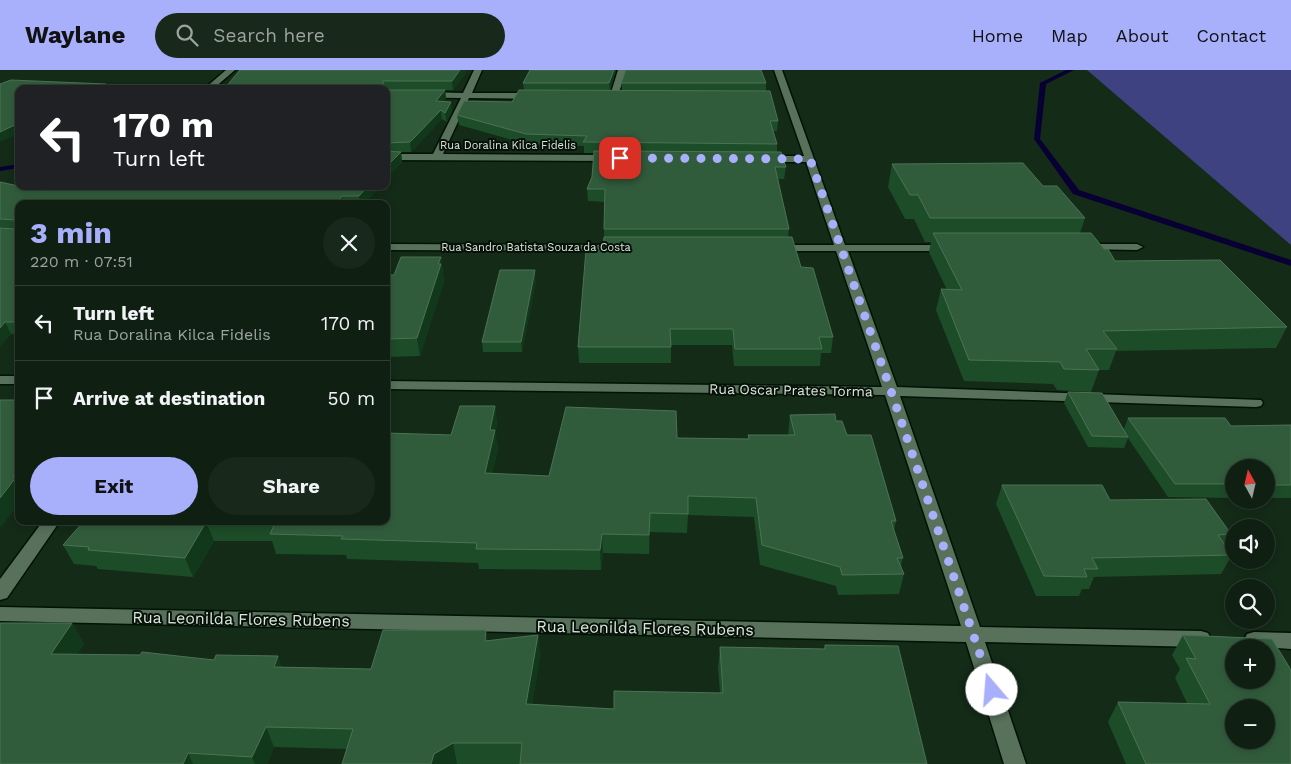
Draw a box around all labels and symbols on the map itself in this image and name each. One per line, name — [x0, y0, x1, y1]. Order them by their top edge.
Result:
pin — [599, 137, 641, 179]
street label: Rua Doralina Kilca Fidelis — [440, 139, 576, 152]
street label: Rua Sandro Batista Souza da Costa — [441, 241, 631, 254]
street label: Rua Oscar Prates Torma — [709, 381, 873, 399]
north arrow — [1225, 459, 1275, 509]
street label: Rua Leonilda Flores Rubens — [132, 608, 350, 630]
street label: Rua Leonilda Flores Rubens — [536, 617, 754, 639]
position arrow — [965, 663, 1017, 715]

